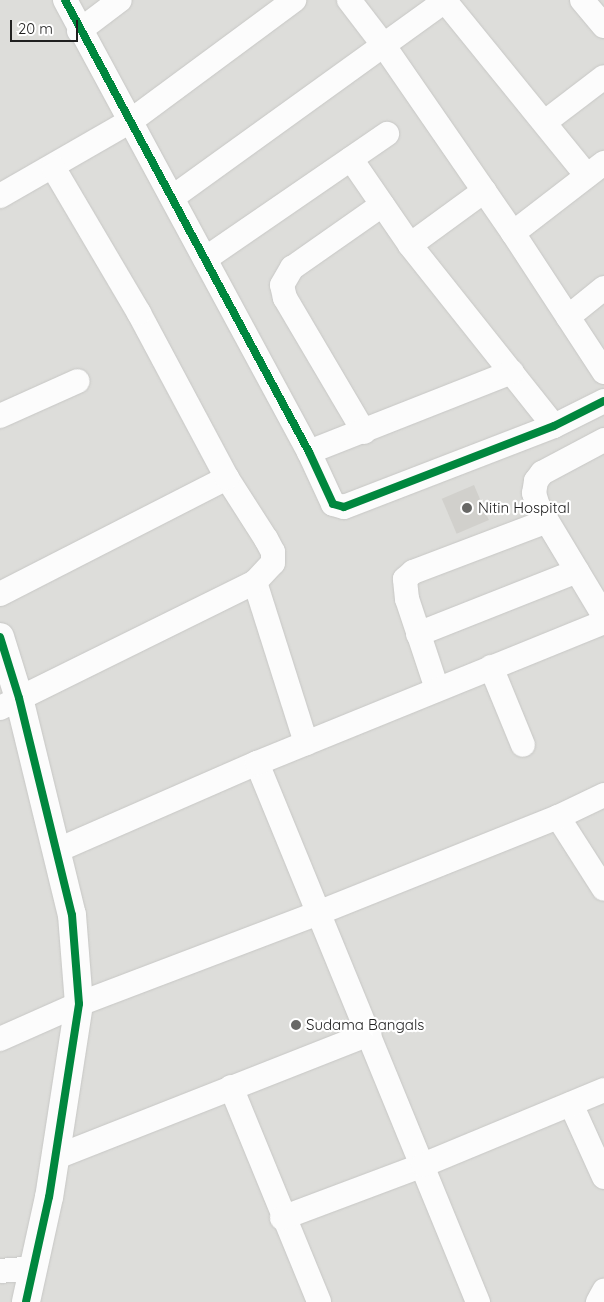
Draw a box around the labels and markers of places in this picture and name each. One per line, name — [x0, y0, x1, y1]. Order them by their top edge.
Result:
place label: Nitin Hospital — [478, 499, 570, 517]
marker: Nitin Hospital — [460, 501, 474, 515]
place label: Sudama Bangals — [306, 1016, 424, 1034]
marker: Sudama Bangals — [290, 1019, 302, 1031]

